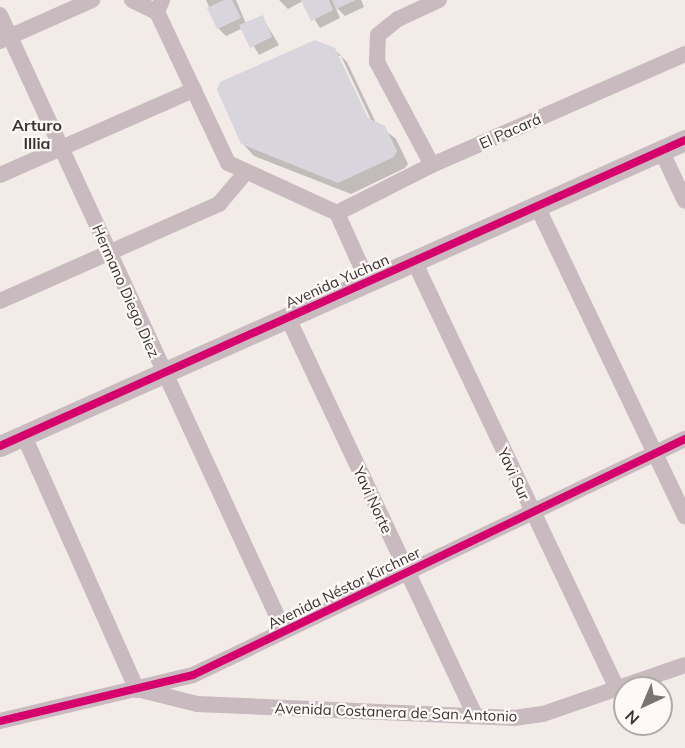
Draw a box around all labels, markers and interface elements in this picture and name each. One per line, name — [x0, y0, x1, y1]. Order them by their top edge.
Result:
street label: El Pacará — [476, 109, 544, 153]
district label: Arturo Illia — [12, 115, 62, 153]
street label: Hermano Diego Diez — [89, 222, 163, 360]
street label: Avenida Yuchan — [282, 250, 392, 312]
street label: Yavi Sur — [494, 445, 534, 503]
street label: Yavi Norte — [350, 464, 396, 536]
street label: Avenida Néstor Kirchner — [265, 543, 423, 633]
north arrow — [613, 676, 673, 736]
street label: Avenida Costanera de San Antonio — [274, 699, 518, 725]
text: N — [621, 706, 643, 729]

